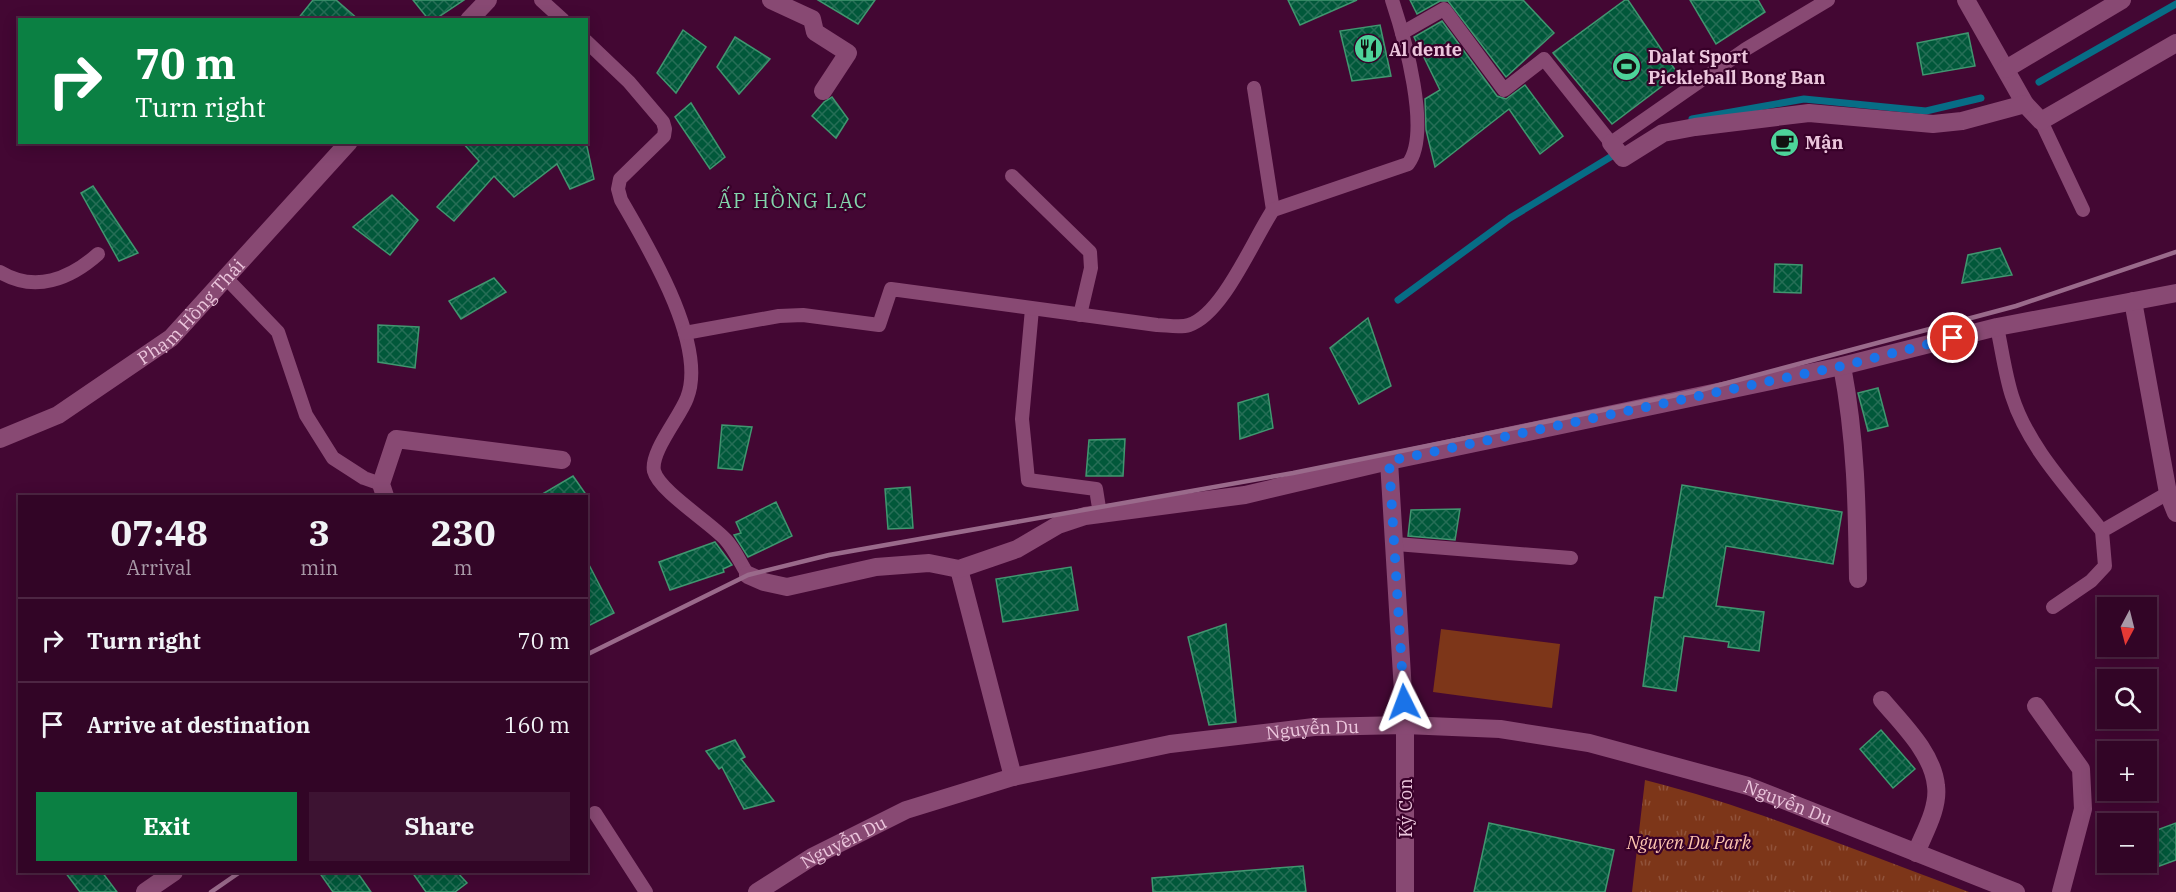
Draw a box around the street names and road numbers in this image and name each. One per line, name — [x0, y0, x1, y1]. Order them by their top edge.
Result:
street label: Phạm Hồng Thái — [133, 253, 249, 369]
street label: Nguyễn Du — [1265, 715, 1359, 744]
street label: Nguyễn Du — [1741, 774, 1836, 830]
street label: Ký Con — [1394, 778, 1417, 838]
street label: Nguyễn Du — [796, 810, 890, 873]

